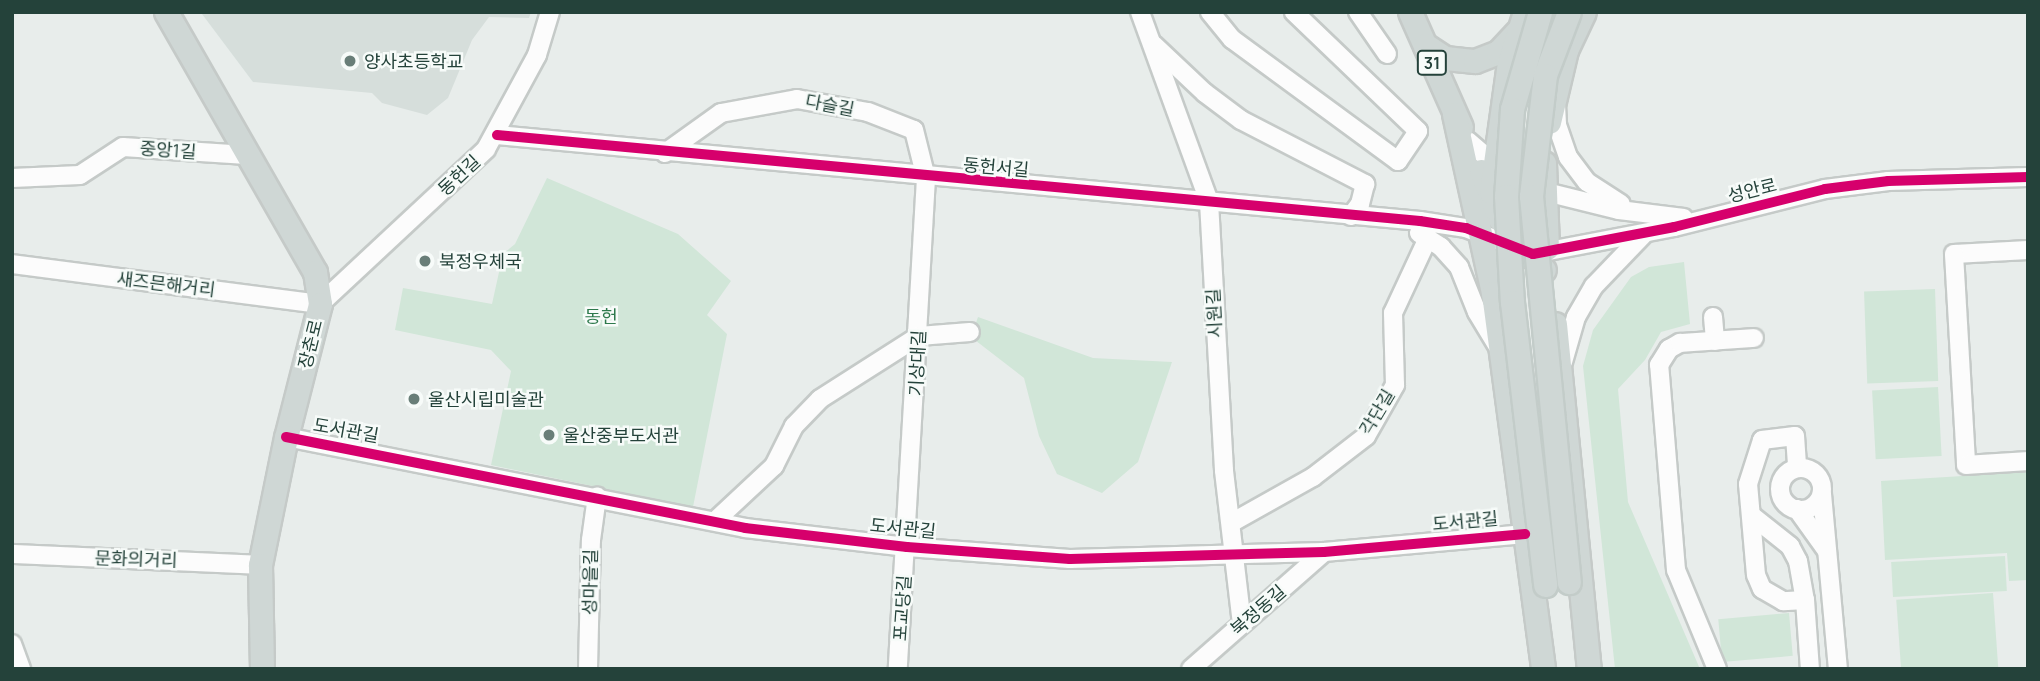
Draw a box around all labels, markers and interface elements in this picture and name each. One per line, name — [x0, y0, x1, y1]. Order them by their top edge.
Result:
place label: 양사초등학교 — [364, 50, 463, 72]
road number: 31 — [1416, 50, 1448, 76]
marker: 양사초등학교 — [342, 53, 358, 69]
street label: 다슬길 — [804, 90, 856, 120]
street label: 중앙1길 — [139, 137, 197, 163]
street label: 동헌길 — [433, 150, 485, 200]
street label: 동헌서길 — [962, 153, 1030, 181]
street label: 성안로 — [1725, 174, 1779, 206]
place label: 북정우체국 — [439, 250, 522, 272]
marker: 북정우체국 — [417, 253, 433, 269]
street label: 새즈믄해거리 — [115, 267, 217, 301]
street label: 시원길 — [1202, 288, 1226, 338]
park label: 동헌 — [584, 305, 618, 327]
street label: 장춘로 — [294, 317, 326, 371]
street label: 기상대길 — [904, 329, 930, 397]
street label: 각단길 — [1355, 385, 1399, 439]
place label: 울산시립미술관 — [428, 388, 544, 410]
marker: 울산시립미술관 — [406, 391, 422, 407]
street label: 도서관길 — [312, 414, 380, 446]
place label: 울산중부도서관 — [563, 424, 679, 446]
marker: 울산중부도서관 — [541, 427, 557, 443]
street label: 도서관길 — [1431, 507, 1499, 535]
street label: 도서관길 — [869, 514, 937, 542]
street label: 문화의거리 — [94, 547, 178, 571]
street label: 성마을길 — [579, 549, 601, 615]
street label: 포교당길 — [889, 574, 915, 642]
street label: 북정동길 — [1226, 580, 1290, 640]

